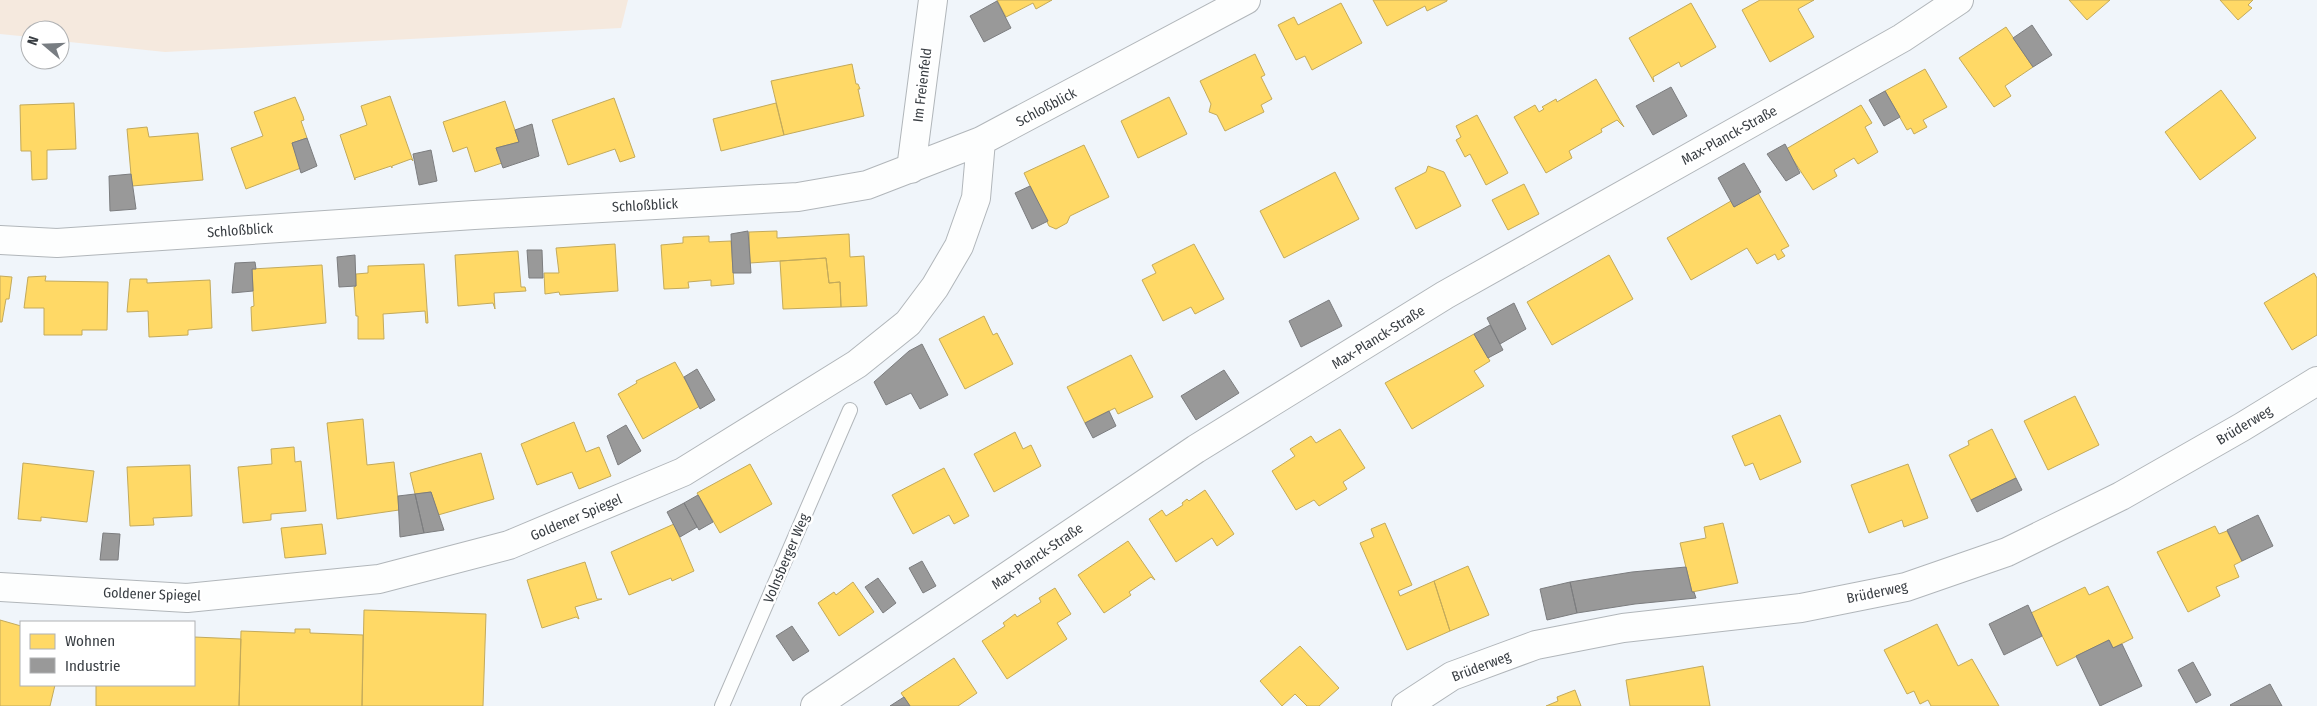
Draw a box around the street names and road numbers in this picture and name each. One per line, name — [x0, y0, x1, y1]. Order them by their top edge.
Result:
street label: Im Freienfeld — [910, 47, 935, 123]
street label: Schloßblick — [1013, 84, 1080, 130]
street label: Max-Planck-Straße — [1679, 102, 1780, 169]
street label: Schloßblick — [612, 195, 679, 216]
street label: Schloßblick — [207, 220, 274, 241]
street label: Max-Planck-Straße — [1329, 302, 1428, 373]
street label: Brüderweg — [2213, 402, 2275, 449]
street label: Goldener Spiegel — [528, 490, 625, 544]
street label: Volnsberger Weg — [760, 511, 813, 605]
street label: Max-Planck-Straße — [988, 520, 1086, 593]
street label: Brüderweg — [1845, 578, 1910, 607]
street label: Goldener Spiegel — [103, 584, 201, 605]
street label: Brüderweg — [1449, 647, 1513, 685]

